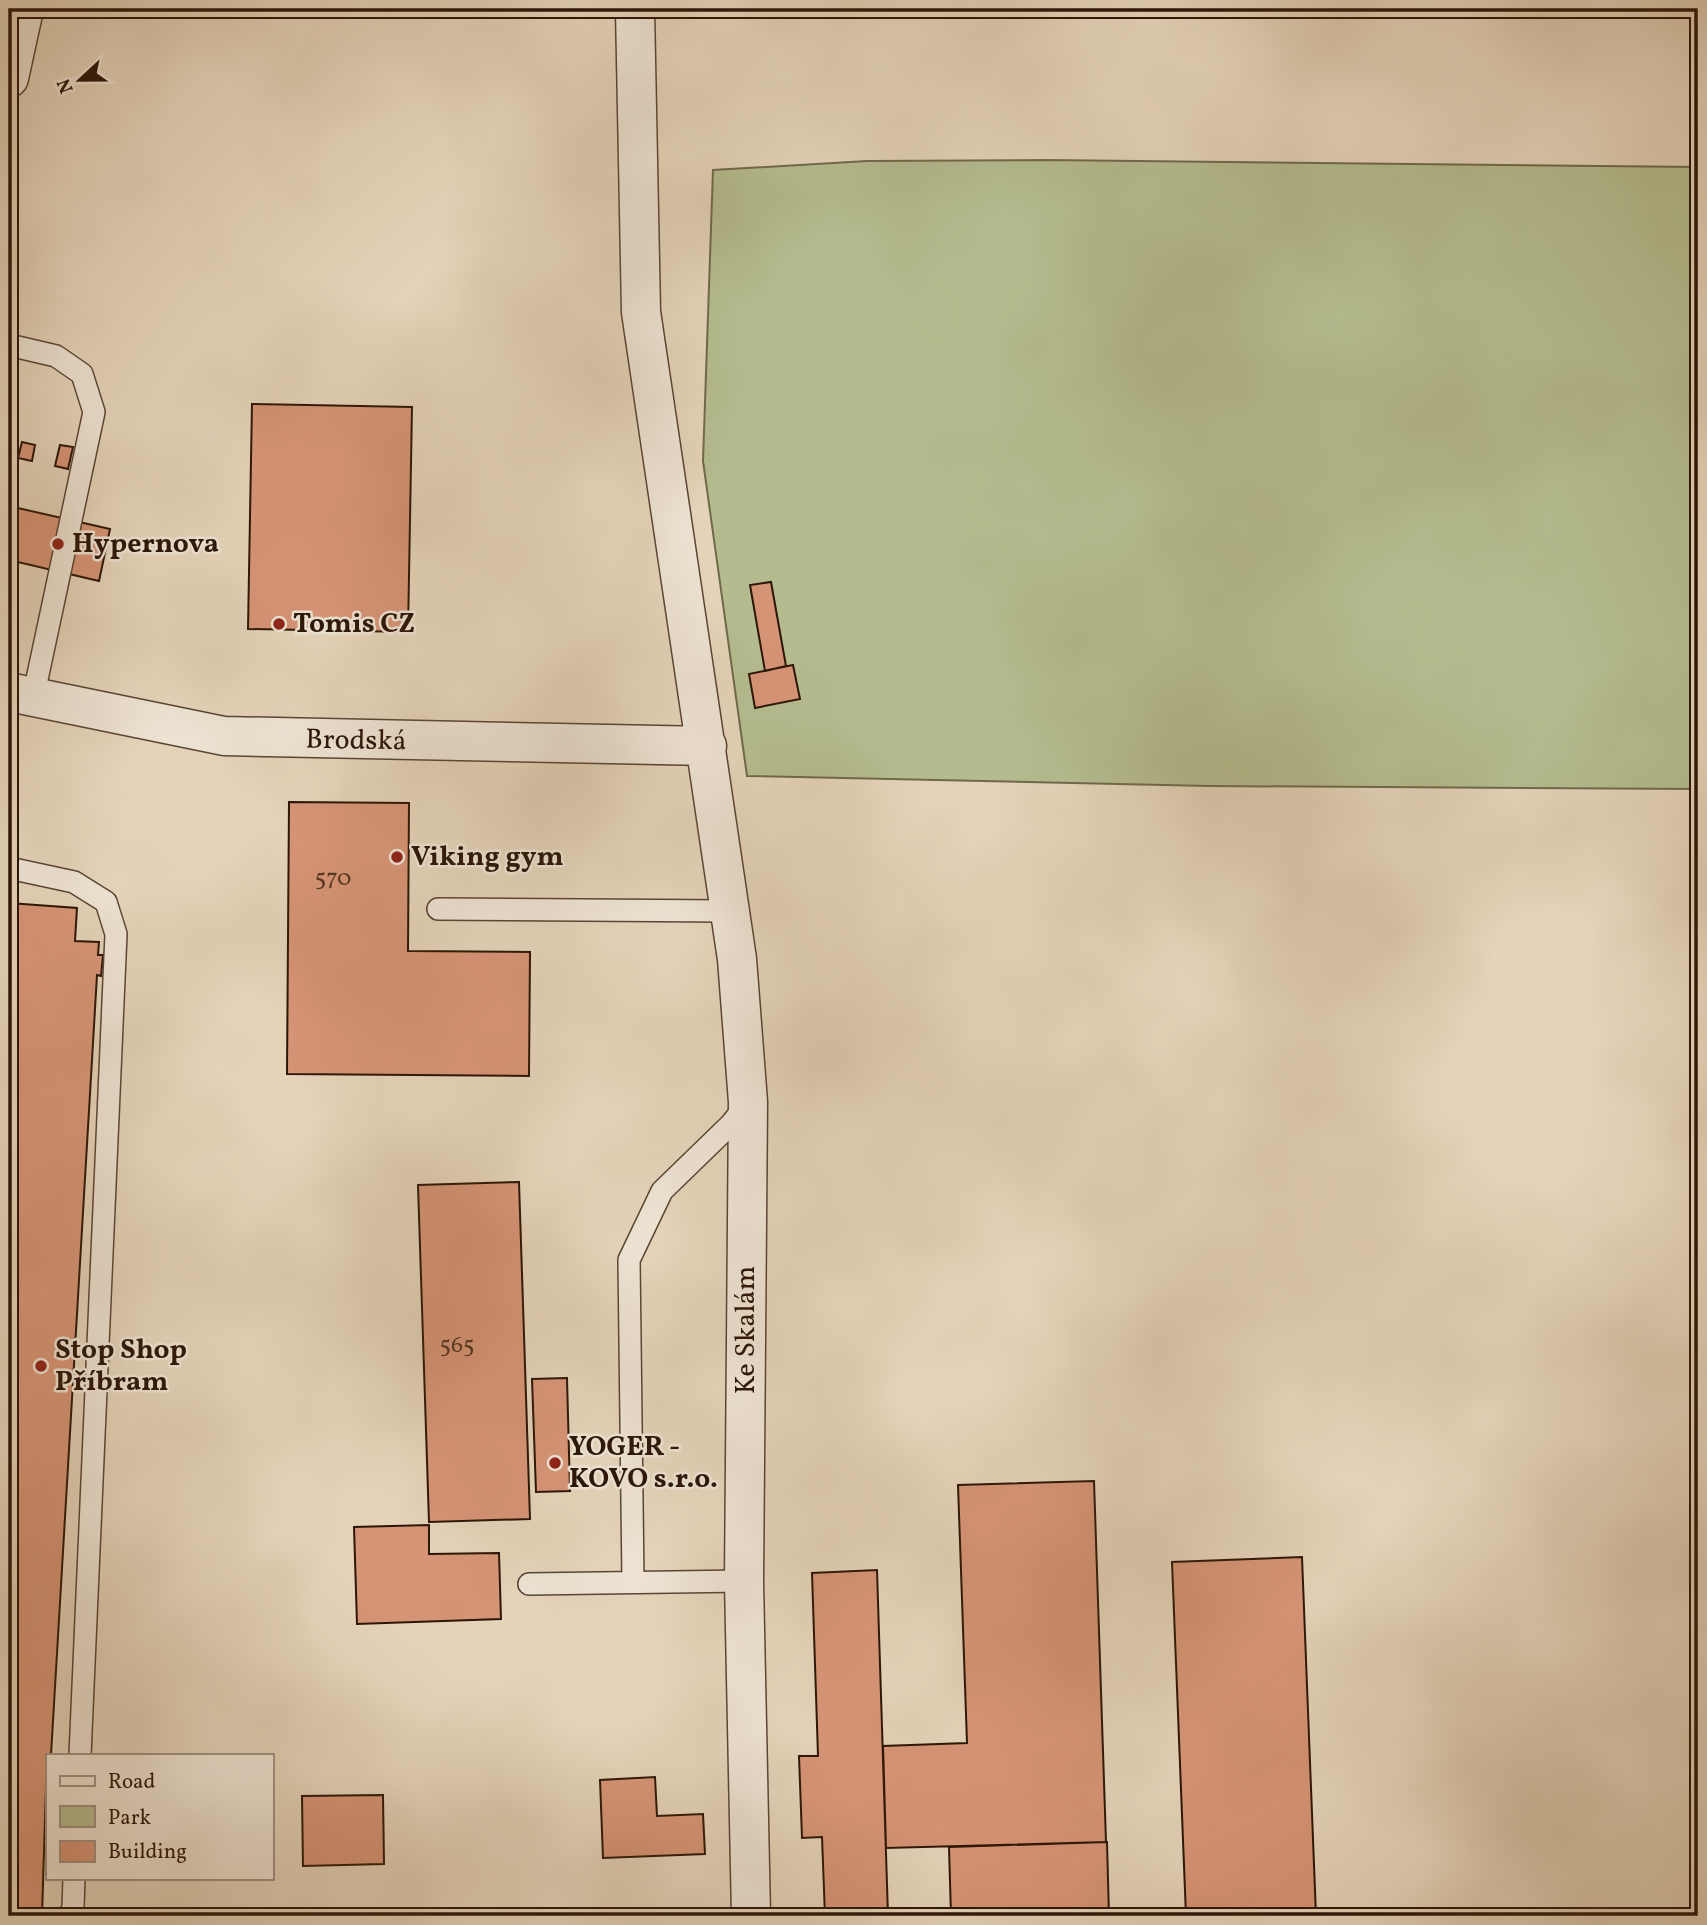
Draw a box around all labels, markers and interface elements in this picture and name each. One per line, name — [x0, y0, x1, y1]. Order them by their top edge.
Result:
north arrow — [46, 46, 116, 116]
text: N — [51, 74, 81, 97]
place label: Hypernova — [72, 525, 219, 564]
marker: Hypernova — [50, 536, 66, 552]
place label: Tomis CZ — [293, 605, 415, 644]
marker: Tomis CZ — [271, 616, 287, 632]
street label: Brodská — [305, 721, 407, 761]
place label: Viking gym — [411, 838, 564, 877]
marker: Viking gym — [389, 849, 405, 865]
house number: 570 — [315, 862, 351, 896]
street label: Ke Skalám — [727, 1266, 766, 1394]
house number: 565 — [439, 1329, 475, 1363]
place label: Stop Shop Příbram — [55, 1331, 187, 1402]
marker: Stop Shop Příbram — [33, 1358, 49, 1374]
place label: YOGER - KOVO s.r.o. — [569, 1428, 718, 1499]
marker: YOGER - KOVO s.r.o. — [547, 1455, 563, 1471]
legend — [46, 1754, 273, 1880]
text: Road — [108, 1768, 155, 1797]
text: Park — [108, 1804, 151, 1833]
text: Building — [108, 1838, 187, 1867]

